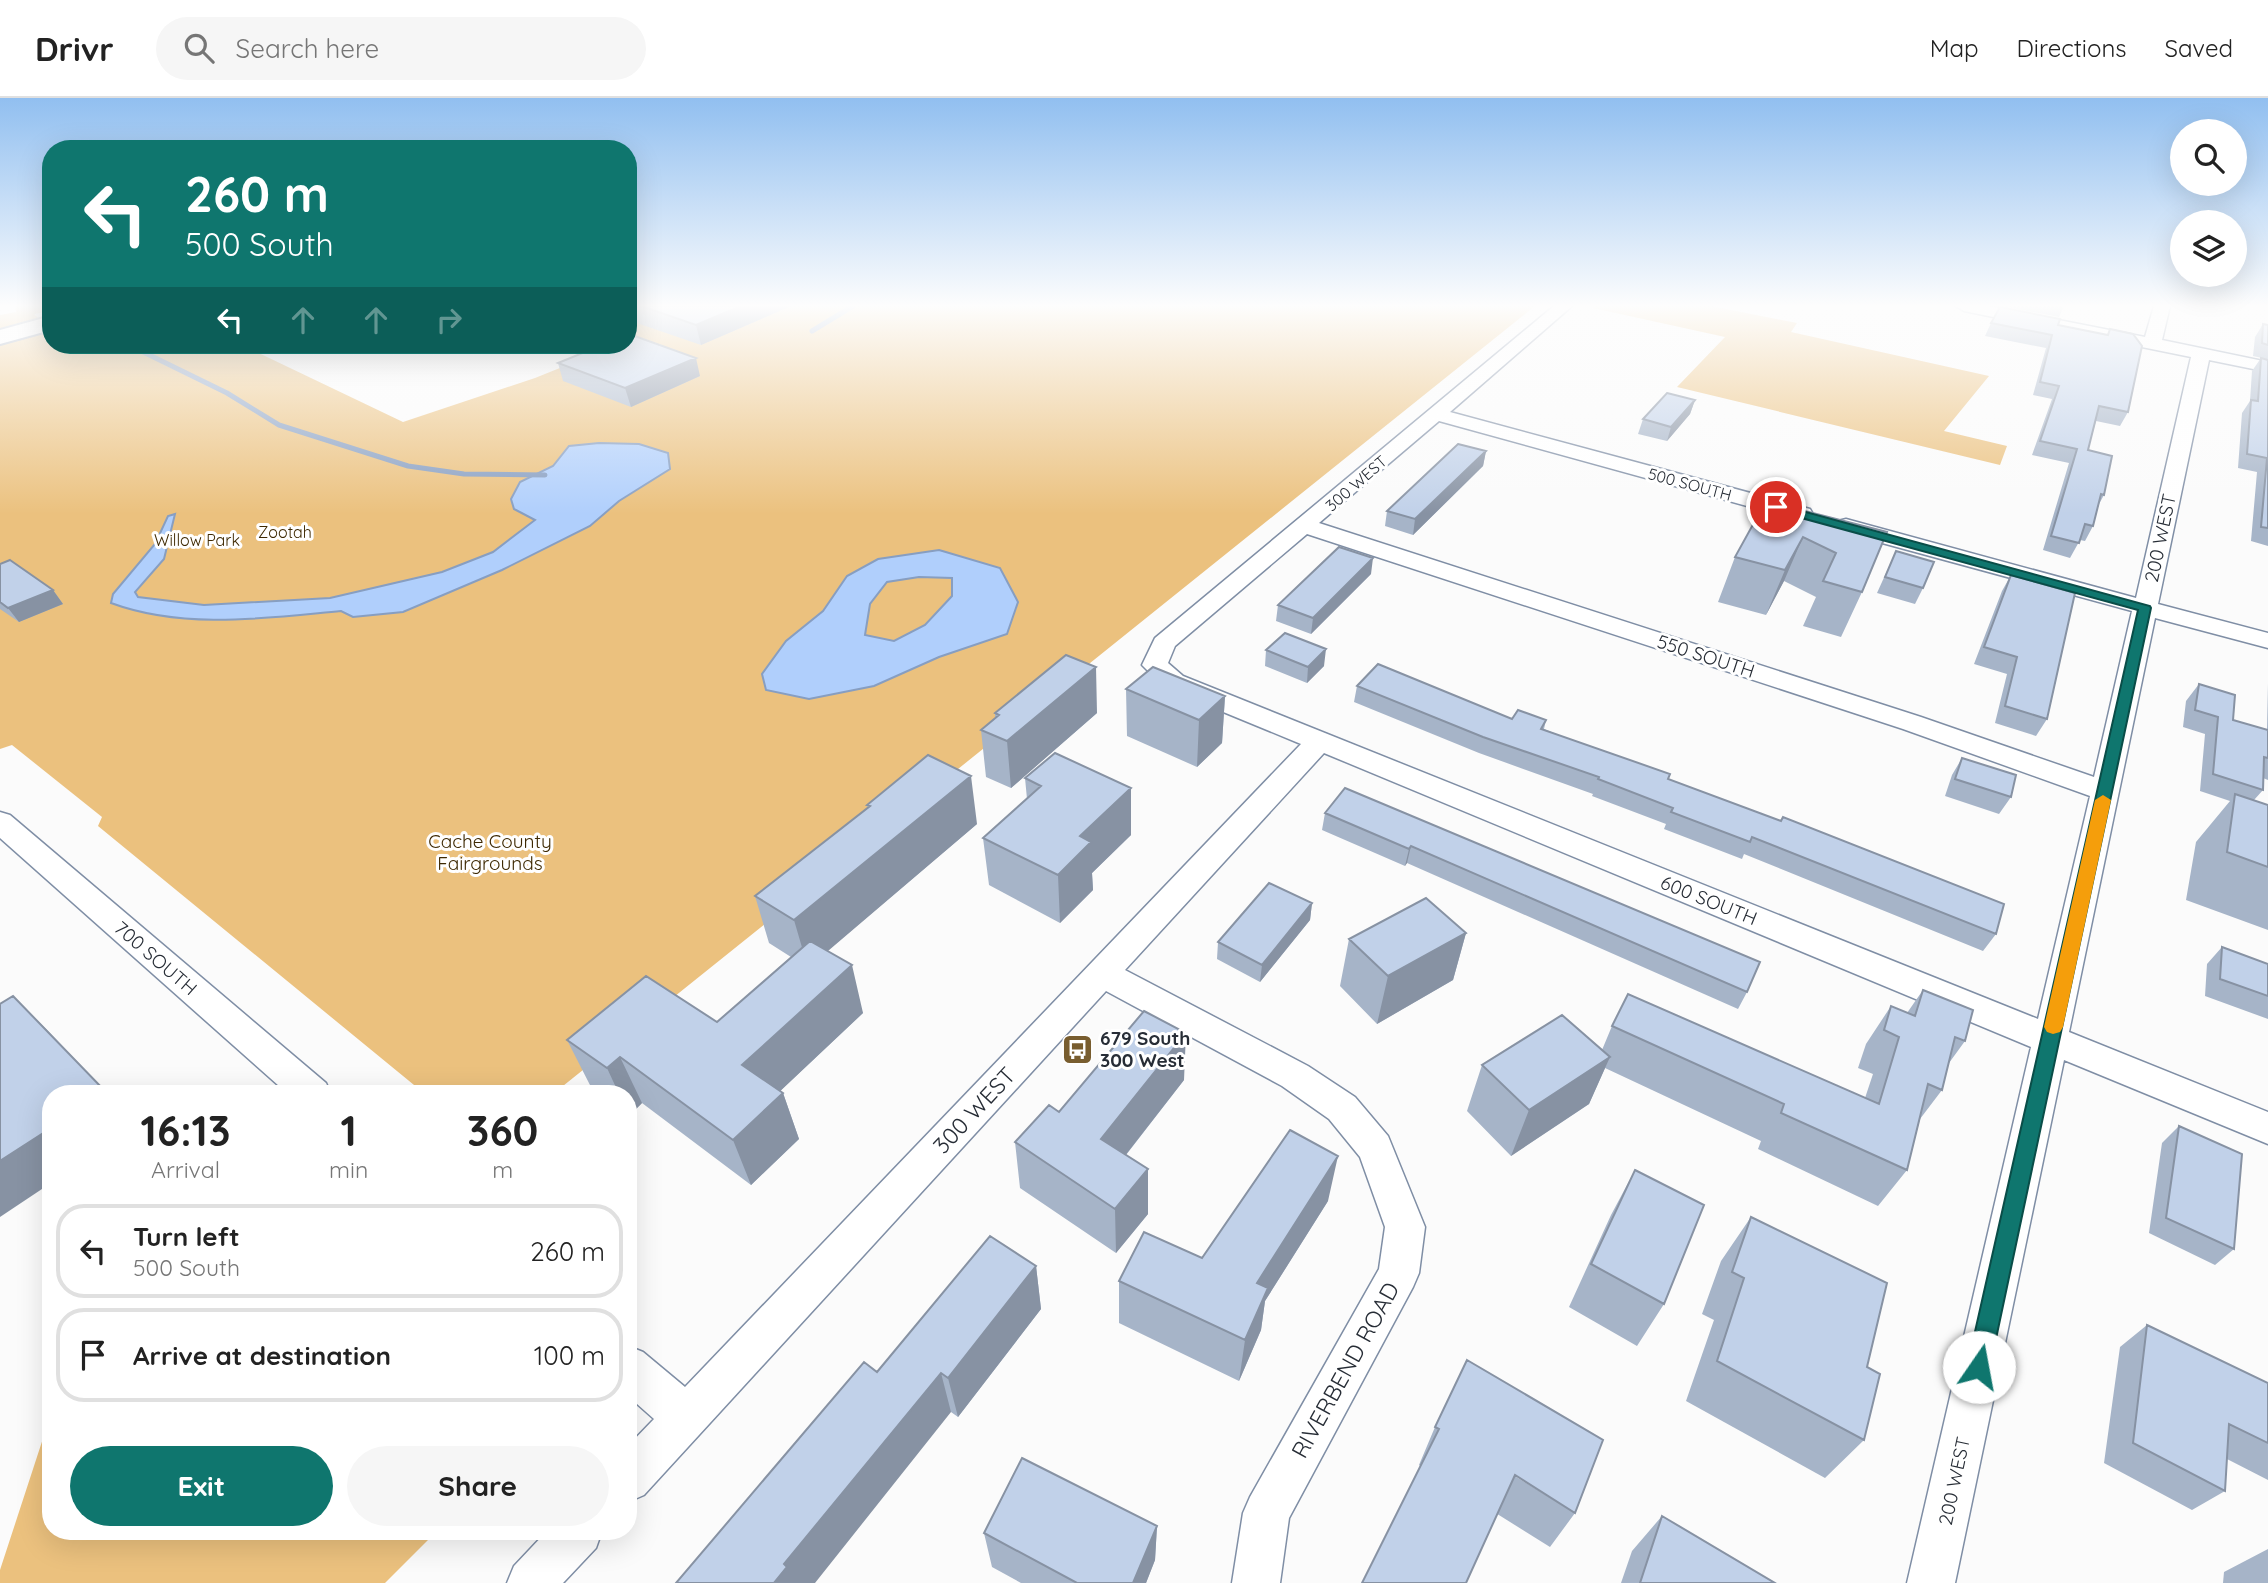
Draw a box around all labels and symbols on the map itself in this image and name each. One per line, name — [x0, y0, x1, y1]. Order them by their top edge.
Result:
street label: 300 WEST — [1321, 451, 1391, 515]
street label: 500 SOUTH — [1646, 463, 1734, 505]
pin — [1746, 477, 1806, 537]
street label: 200 WEST — [2139, 492, 2181, 584]
park label: Zootah — [258, 522, 312, 542]
park label: Willow Park — [154, 530, 240, 550]
street label: 550 SOUTH — [1654, 629, 1758, 683]
park label: Cache County Fairgrounds — [428, 829, 552, 875]
street label: 600 SOUTH — [1657, 870, 1761, 930]
street label: 700 SOUTH — [110, 916, 202, 1000]
place label: 679 South 300 West — [1100, 1026, 1190, 1072]
bus stop icon: 679 South 300 West — [1060, 1032, 1094, 1066]
street label: 300 WEST — [927, 1061, 1021, 1159]
street label: RIVERBEND ROAD — [1285, 1277, 1405, 1463]
position arrow — [1942, 1330, 2016, 1404]
street label: 200 WEST — [1933, 1435, 1975, 1527]

